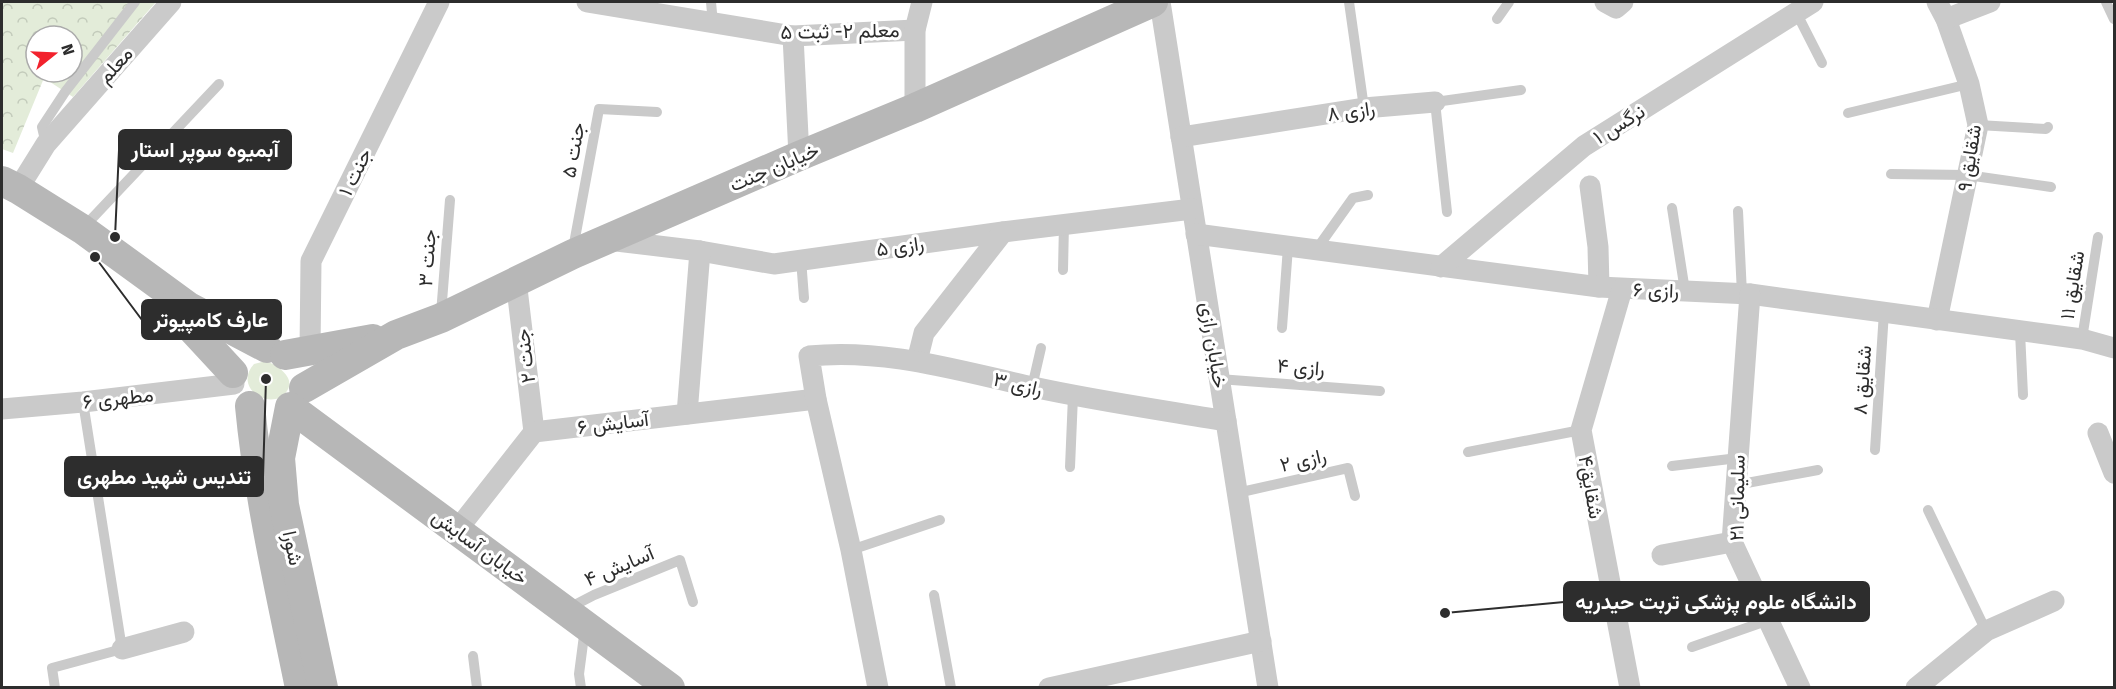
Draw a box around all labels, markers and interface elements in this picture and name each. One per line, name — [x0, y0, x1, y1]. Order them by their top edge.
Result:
street label: معلم ۲- ثبت ۵ — [780, 18, 900, 45]
north arrow — [24, 24, 84, 84]
text: N — [57, 42, 78, 57]
street label: معلم — [92, 42, 138, 89]
street label: رازی ۸ — [1325, 96, 1377, 127]
street label: نرگس ۱ — [1589, 99, 1650, 150]
street label: جنت ۵ — [556, 120, 590, 180]
street label: شقایق ۹ — [1952, 123, 1986, 193]
callout: آبمیوه سوپر استار — [119, 130, 291, 169]
text: آبمیوه سوپر استار — [130, 137, 281, 164]
street label: خیابان جنت — [726, 137, 822, 197]
street label: جنت ۱ — [333, 144, 377, 200]
street label: جنت ۳ — [413, 229, 441, 287]
street label: رازی ۵ — [874, 231, 926, 262]
street label: شقایق ۱۱ — [2055, 249, 2089, 321]
street label: رازی ۶ — [1632, 277, 1679, 304]
callout: عارف کامپیوتر — [142, 300, 281, 339]
street label: خیابان رازی — [1194, 300, 1233, 390]
text: عارف کامپیوتر — [153, 307, 268, 334]
street label: جنت ۲ — [510, 327, 540, 385]
street label: شقایق ۸ — [1848, 344, 1876, 416]
street label: رازی ۴ — [1276, 353, 1326, 382]
street label: رازی ۳ — [991, 367, 1045, 402]
street label: مطهری ۶ — [81, 382, 155, 415]
street label: آسایش ۶ — [576, 407, 651, 439]
street label: رازی ۲ — [1277, 443, 1329, 478]
street label: شقایق۴ — [1574, 453, 1608, 521]
street label: سلیمانی ۲۱ — [1724, 455, 1750, 541]
callout: تندیس شهید مطهری — [65, 457, 263, 496]
text: تندیس شهید مطهری — [77, 464, 251, 490]
street label: خیابان آسایش — [427, 504, 533, 590]
street label: شورا — [277, 528, 308, 568]
street label: آسایش ۴ — [581, 540, 659, 591]
callout: دانشگاه علوم پزشکی تربت حیدریه — [1564, 582, 1869, 621]
text: دانشگاه علوم پزشکی تربت حیدریه — [1575, 589, 1857, 616]

